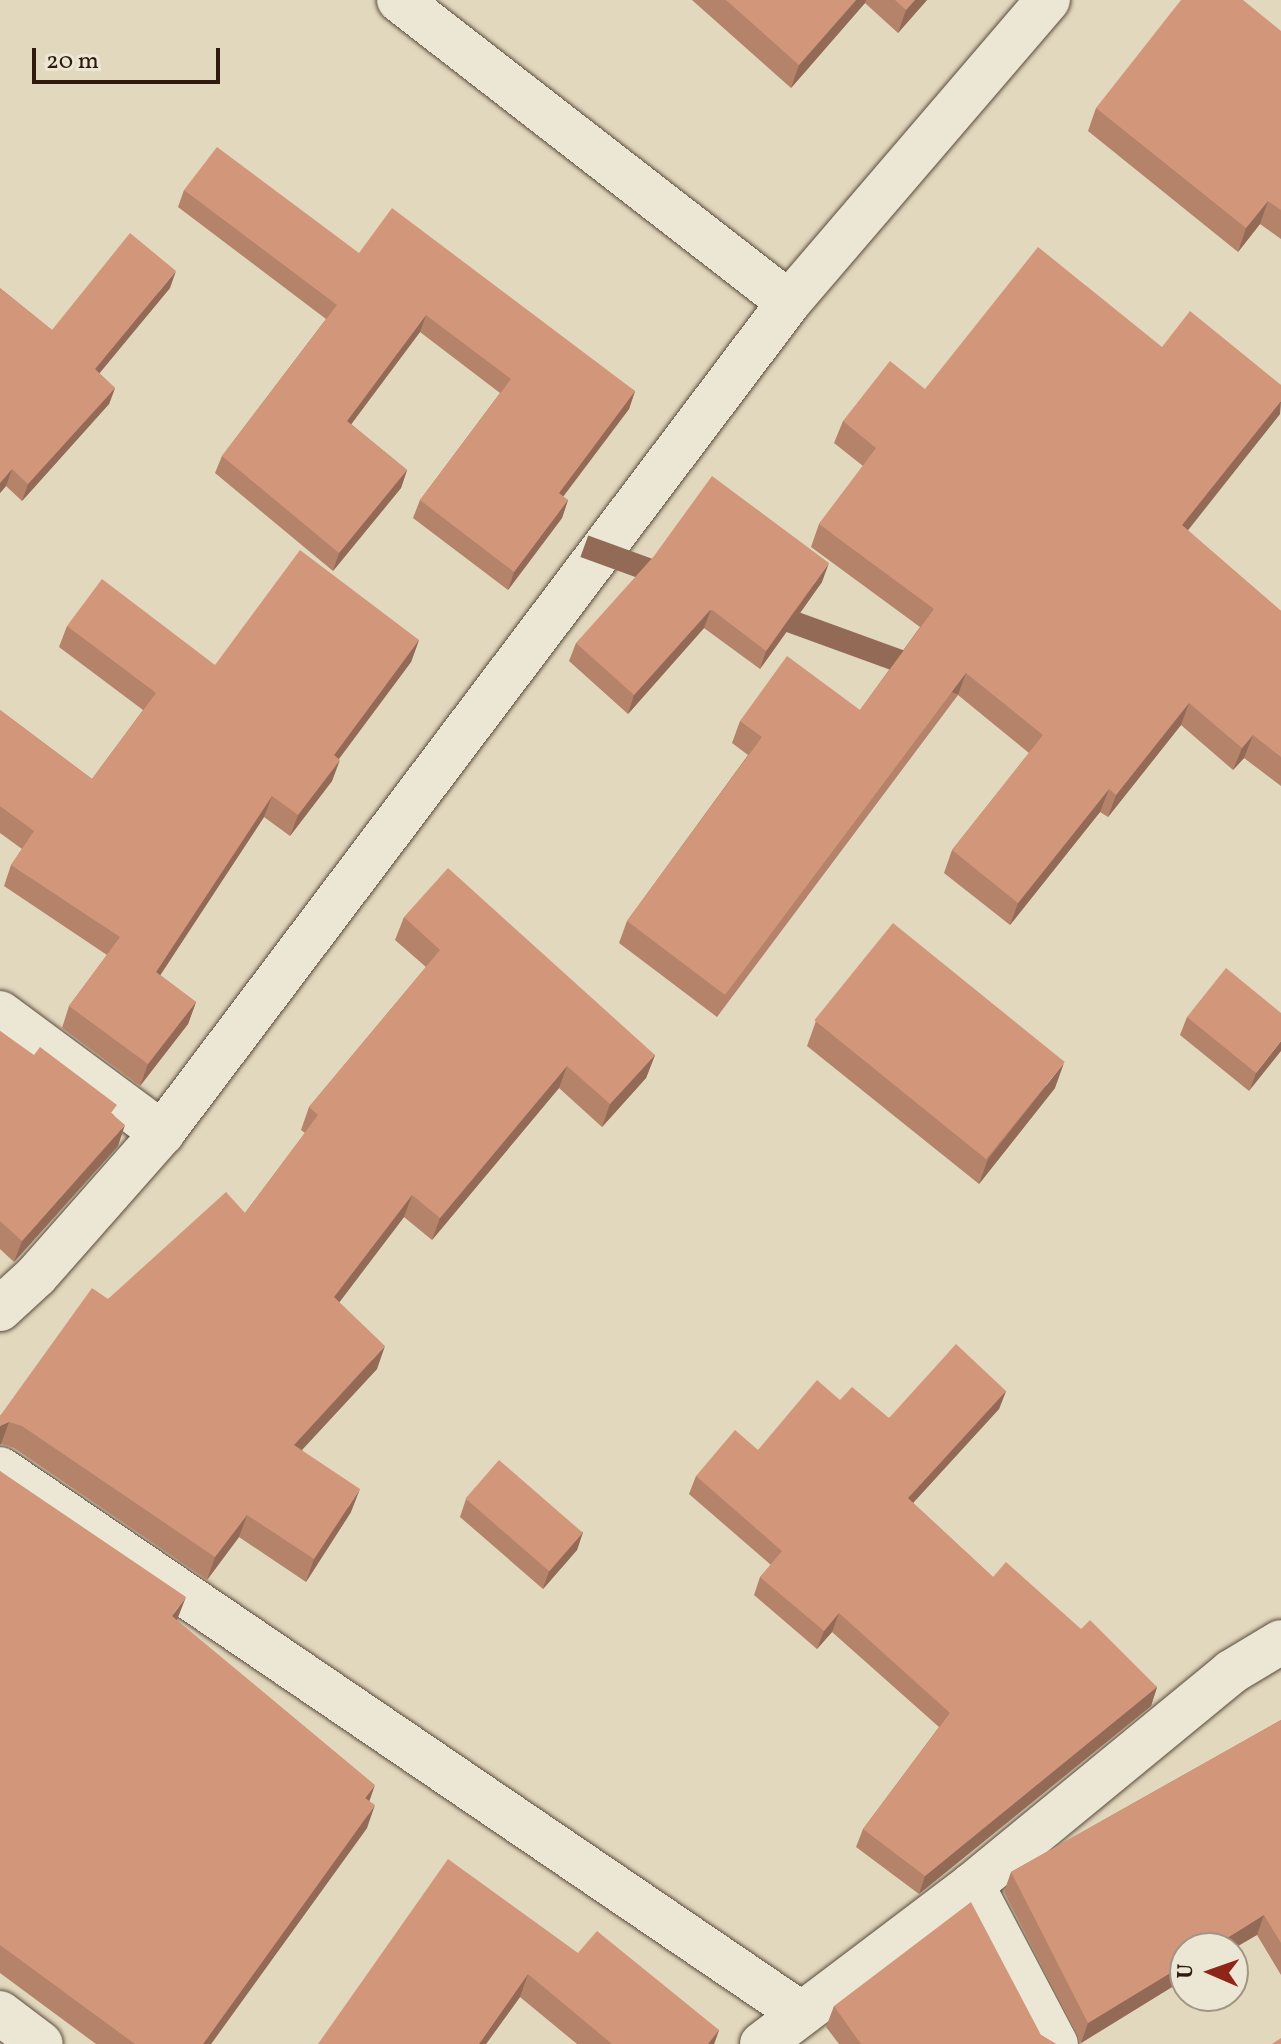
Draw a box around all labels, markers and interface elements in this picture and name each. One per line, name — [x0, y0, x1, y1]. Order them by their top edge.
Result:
scale bar — [36, 32, 224, 82]
text: 20 m — [46, 45, 99, 79]
north arrow — [1169, 1932, 1249, 2012]
text: U — [1171, 1963, 1202, 1979]

